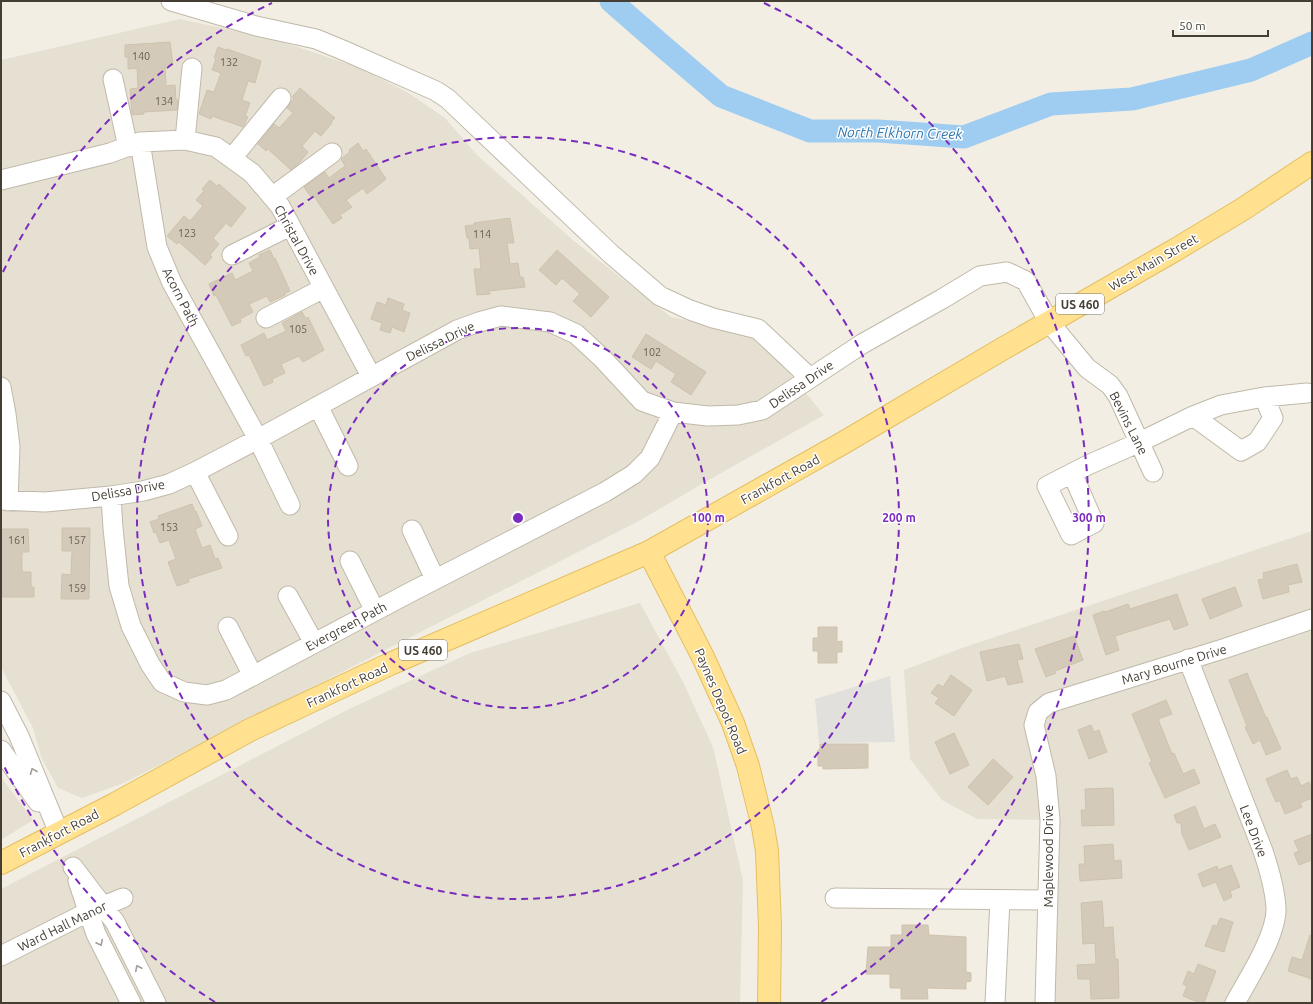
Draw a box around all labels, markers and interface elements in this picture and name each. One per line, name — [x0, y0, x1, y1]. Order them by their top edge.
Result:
scale bar — [1173, 12, 1268, 38]
text: 50 m — [1179, 19, 1206, 32]
house number: 140 — [132, 50, 150, 62]
house number: 132 — [220, 56, 238, 68]
house number: 134 — [155, 95, 173, 107]
water label: North Elkhorn Creek — [837, 124, 963, 142]
street label: Christal Drive — [272, 202, 322, 278]
house number: 123 — [178, 227, 196, 239]
house number: 114 — [473, 228, 491, 240]
street label: West Main Street — [1106, 231, 1200, 293]
street label: Acorn Path — [160, 265, 202, 329]
road number: US 460 — [1056, 294, 1104, 314]
street label: Delissa Drive — [403, 318, 477, 364]
house number: 105 — [289, 323, 307, 335]
house number: 102 — [643, 346, 661, 358]
street label: Delissa Drive — [766, 357, 836, 411]
street label: Bevins Lane — [1107, 389, 1151, 457]
street label: Frankfort Road — [738, 452, 822, 506]
street label: Delissa Drive — [90, 477, 166, 503]
centre of rings — [511, 511, 525, 525]
text: 100 m — [691, 511, 725, 524]
text: 200 m — [882, 511, 916, 524]
text: 300 m — [1072, 511, 1106, 524]
house number: 153 — [160, 521, 178, 533]
house number: 161 — [8, 534, 26, 546]
house number: 157 — [68, 534, 86, 546]
house number: 159 — [68, 582, 86, 594]
street label: Evergreen Path — [303, 599, 389, 653]
road number: US 460 — [399, 640, 447, 660]
street label: Mary Bourne Drive — [1120, 641, 1228, 687]
street label: Paynes Depot Road — [692, 646, 750, 756]
street label: Frankfort Road — [304, 660, 390, 710]
one-way arrow — [30, 767, 38, 774]
street label: Lee Drive — [1238, 803, 1270, 859]
street label: Maplewood Drive — [1041, 805, 1055, 907]
street label: Frankfort Road — [17, 806, 101, 860]
street label: Ward Hall Manor — [15, 898, 109, 954]
one-way arrow — [95, 939, 103, 946]
one-way arrow — [136, 965, 143, 972]

